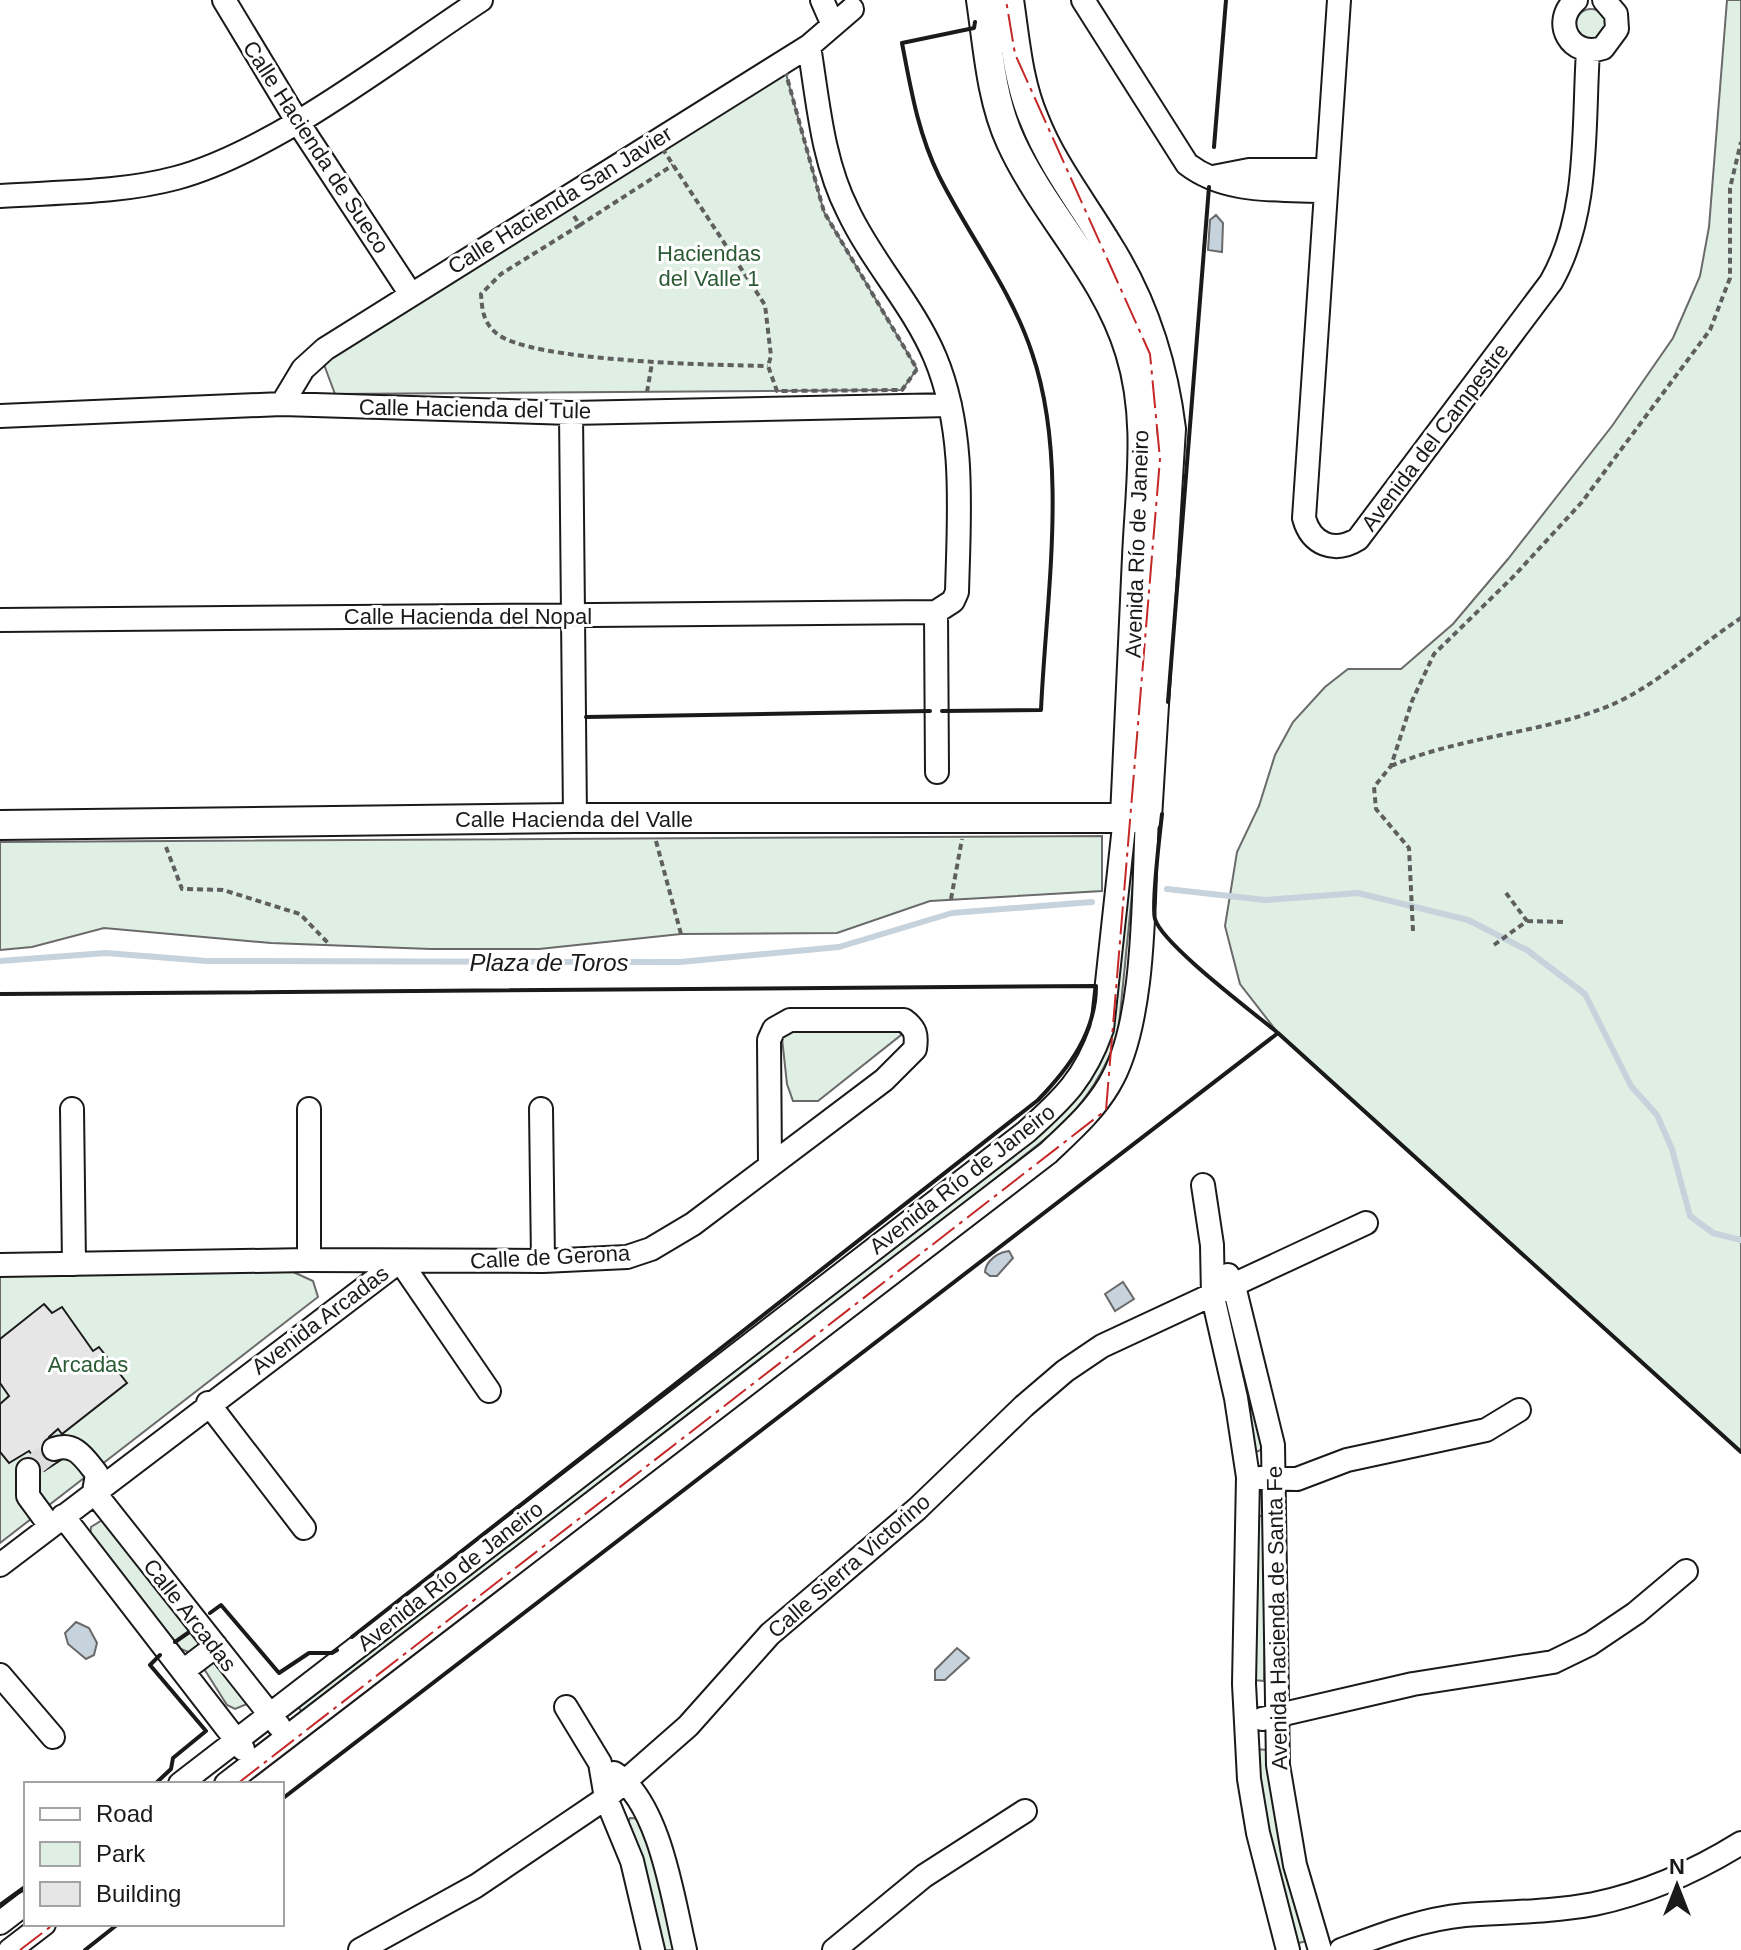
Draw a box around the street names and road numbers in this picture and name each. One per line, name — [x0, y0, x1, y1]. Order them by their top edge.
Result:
street label: Calle Hacienda de Sueco — [238, 36, 394, 258]
street label: Calle Hacienda San Javier — [443, 121, 677, 279]
street label: Avenida del Campestre — [1356, 338, 1514, 536]
street label: Calle Hacienda del Tule — [359, 394, 591, 424]
street label: Avenida Río de Janeiro — [1121, 429, 1153, 659]
street label: Calle Hacienda del Nopal — [344, 604, 592, 629]
street label: Calle Hacienda del Valle — [455, 807, 693, 832]
street label: Avenida Río de Janeiro — [864, 1099, 1060, 1259]
street label: Calle de Gerona — [469, 1240, 631, 1274]
street label: Avenida Arcadas — [247, 1260, 393, 1380]
street label: Avenida Hacienda de Santa Fe — [1262, 1466, 1292, 1770]
street label: Calle Sierra Victorino — [763, 1489, 935, 1643]
street label: Avenida Río de Janeiro — [352, 1496, 548, 1656]
street label: Calle Arcadas — [138, 1554, 242, 1676]

